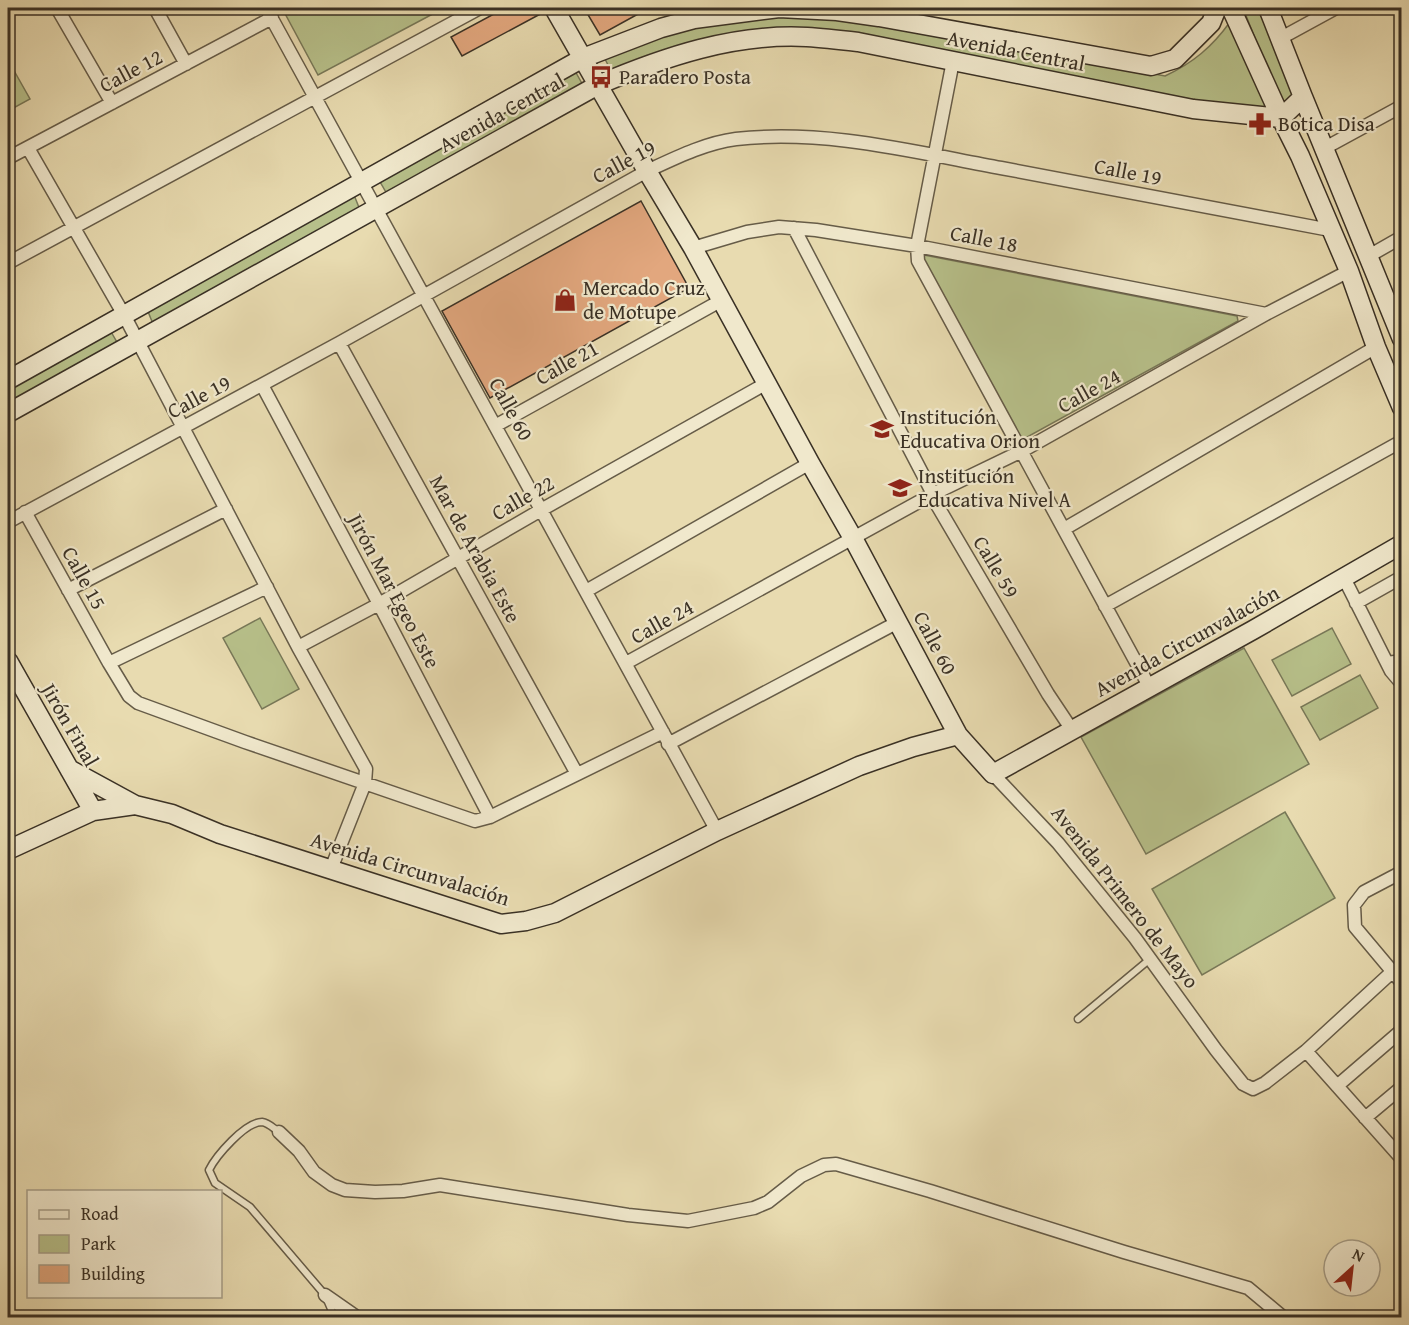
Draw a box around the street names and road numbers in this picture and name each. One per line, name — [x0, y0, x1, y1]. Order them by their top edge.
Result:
street label: Avenida Central — [945, 22, 1088, 79]
street label: Calle 12 — [94, 41, 168, 100]
street label: Avenida Central — [433, 65, 570, 160]
street label: Calle 19 — [587, 132, 661, 191]
street label: Calle 19 — [1092, 150, 1164, 193]
street label: Calle 18 — [948, 217, 1020, 260]
street label: Calle 21 — [530, 333, 604, 393]
street label: Calle 24 — [1052, 361, 1126, 421]
street label: Calle 19 — [162, 367, 236, 426]
street label: Calle 60 — [481, 372, 541, 446]
street label: Calle 22 — [486, 467, 560, 528]
street label: Mar de Arabia Este — [422, 469, 529, 628]
street label: Jirón Mar Egeo Este — [339, 505, 448, 674]
street label: Calle 59 — [966, 530, 1027, 604]
street label: Calle 15 — [54, 541, 114, 615]
street label: Avenida Circunvalación — [1089, 577, 1285, 704]
street label: Calle 24 — [625, 592, 699, 652]
street label: Calle 60 — [906, 606, 965, 680]
street label: Jirón Final — [32, 675, 107, 772]
street label: Avenida Primero de Mayo — [1044, 798, 1207, 995]
street label: Avenida Circunvalación — [307, 824, 514, 914]

